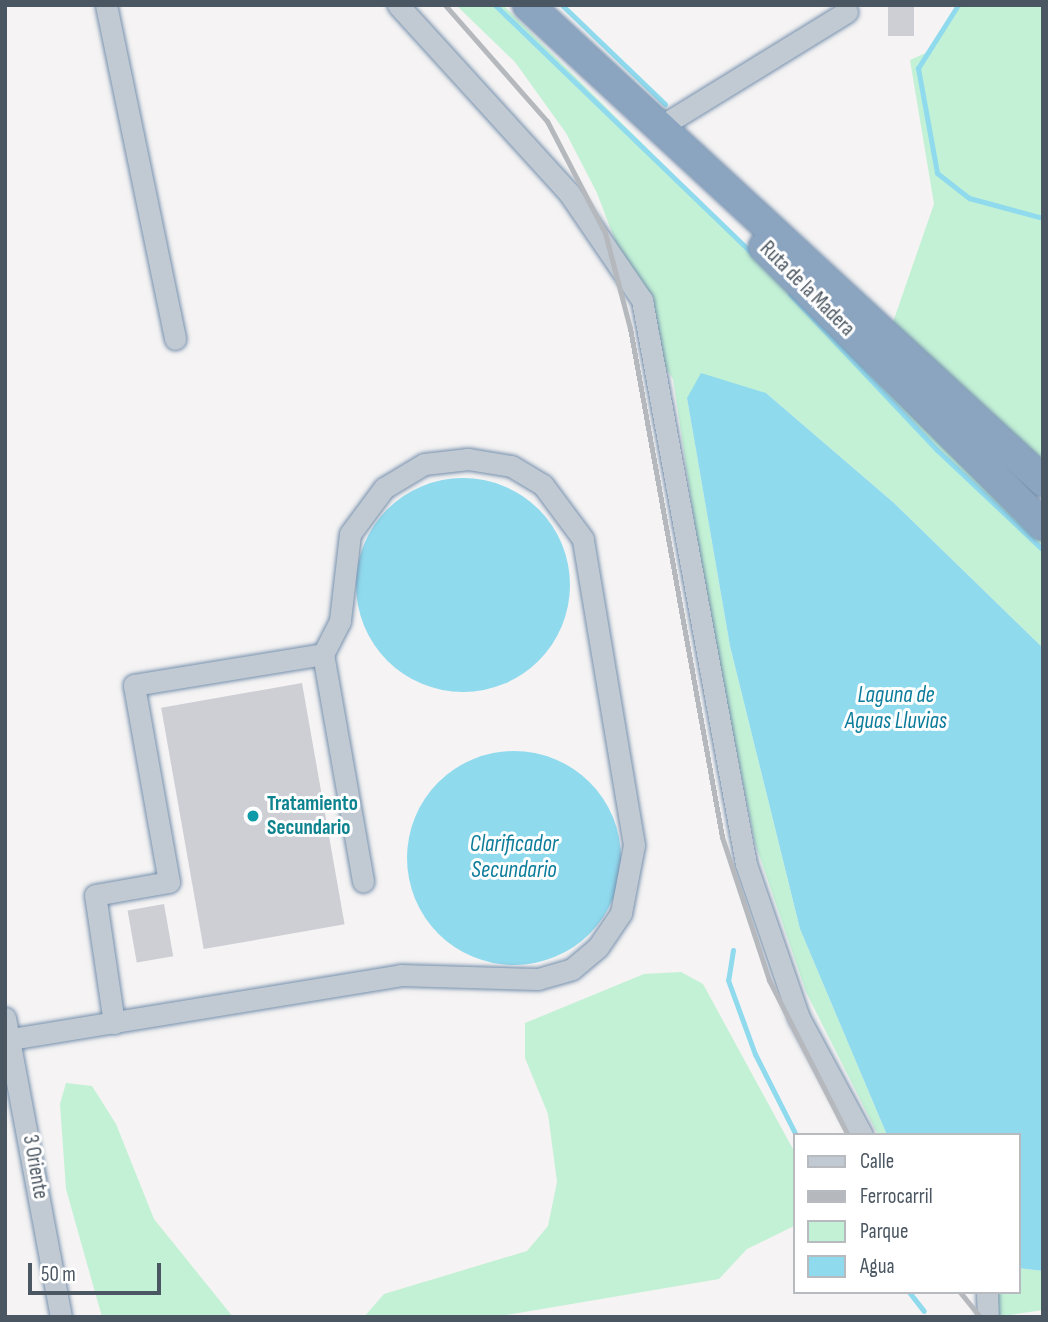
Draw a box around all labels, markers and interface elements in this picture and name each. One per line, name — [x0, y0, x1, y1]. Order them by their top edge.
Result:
street label: Ruta de la Madera — [754, 236, 860, 342]
water label: Laguna de Aguas Lluvias — [845, 681, 947, 735]
place label: Tratamiento Secundario — [267, 791, 358, 841]
marker: Tratamiento Secundario — [245, 808, 261, 824]
water label: Clarificador Secundario — [470, 830, 558, 884]
street label: 3 Oriente — [17, 1133, 53, 1201]
legend — [792, 1133, 1020, 1294]
text: Calle — [860, 1149, 894, 1174]
text: Ferrocarril — [860, 1184, 933, 1209]
text: Parque — [860, 1219, 908, 1244]
scale bar — [32, 1248, 164, 1292]
text: Agua — [860, 1254, 895, 1279]
text: 50 m — [41, 1262, 76, 1287]

